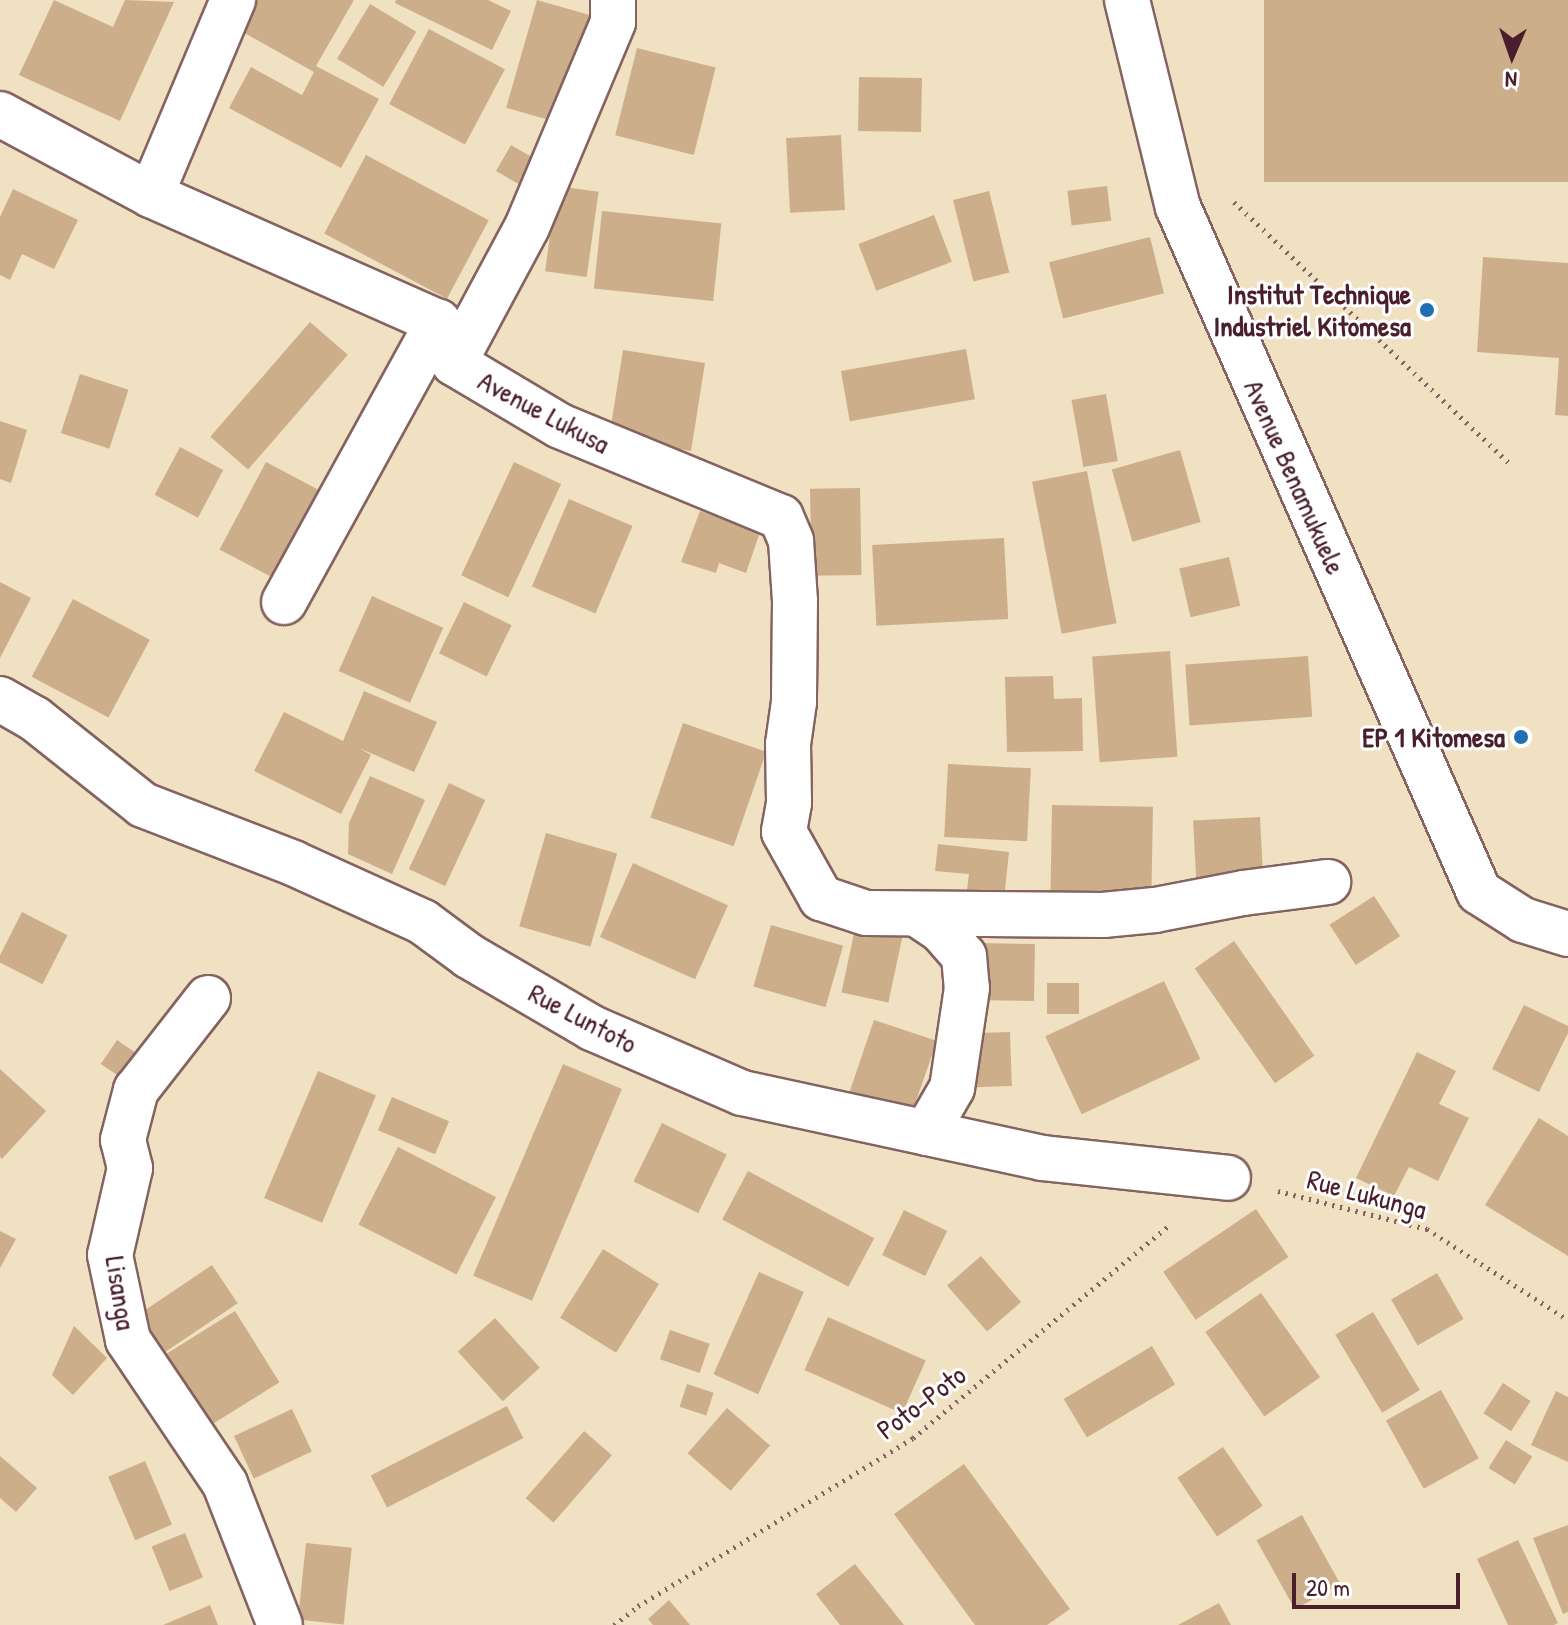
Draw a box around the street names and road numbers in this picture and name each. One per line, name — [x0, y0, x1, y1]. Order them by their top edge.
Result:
street label: Avenue Lukusa — [473, 363, 615, 461]
street label: Avenue Benamukuele — [1237, 375, 1353, 579]
street label: Rue Luntoto — [523, 976, 643, 1060]
street label: Rue Lukunga — [1304, 1162, 1430, 1226]
street label: Lisanga — [99, 1254, 143, 1332]
street label: Poto-Poto — [870, 1358, 972, 1446]

